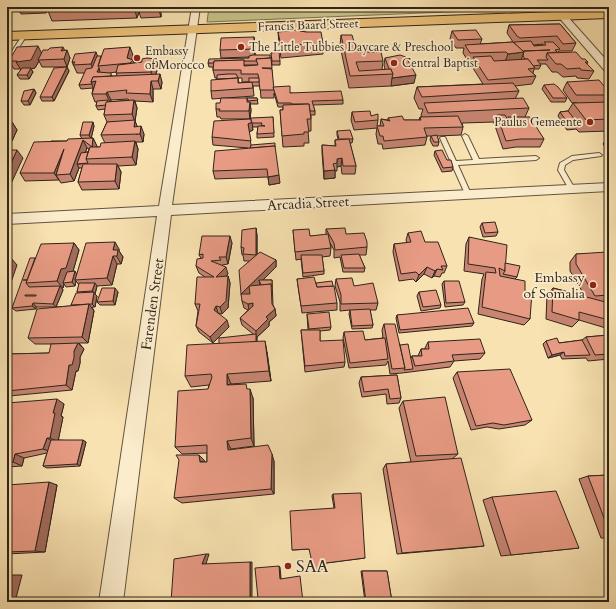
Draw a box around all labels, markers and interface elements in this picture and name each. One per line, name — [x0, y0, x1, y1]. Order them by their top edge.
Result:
street label: Francis Baard Street — [257, 15, 359, 35]
place label: The Little Tubbies Daycare & Preschool — [249, 39, 453, 55]
marker: The Little Tubbies Daycare & Preschool — [236, 42, 246, 52]
place label: Embassy of Morocco — [145, 43, 205, 73]
marker: Embassy of Morocco — [132, 53, 142, 63]
place label: Central Baptist — [402, 55, 478, 71]
marker: Central Baptist — [389, 58, 399, 68]
place label: Paulus Gemeente — [494, 114, 582, 130]
marker: Paulus Gemeente — [585, 117, 595, 127]
street label: Arcadia Street — [266, 192, 350, 215]
street label: Farenden Street — [137, 256, 168, 351]
place label: Embassy of Somalia — [523, 268, 586, 303]
marker: Embassy of Somalia — [588, 280, 598, 290]
place label: SAA — [296, 555, 330, 578]
marker: SAA — [283, 561, 293, 571]

